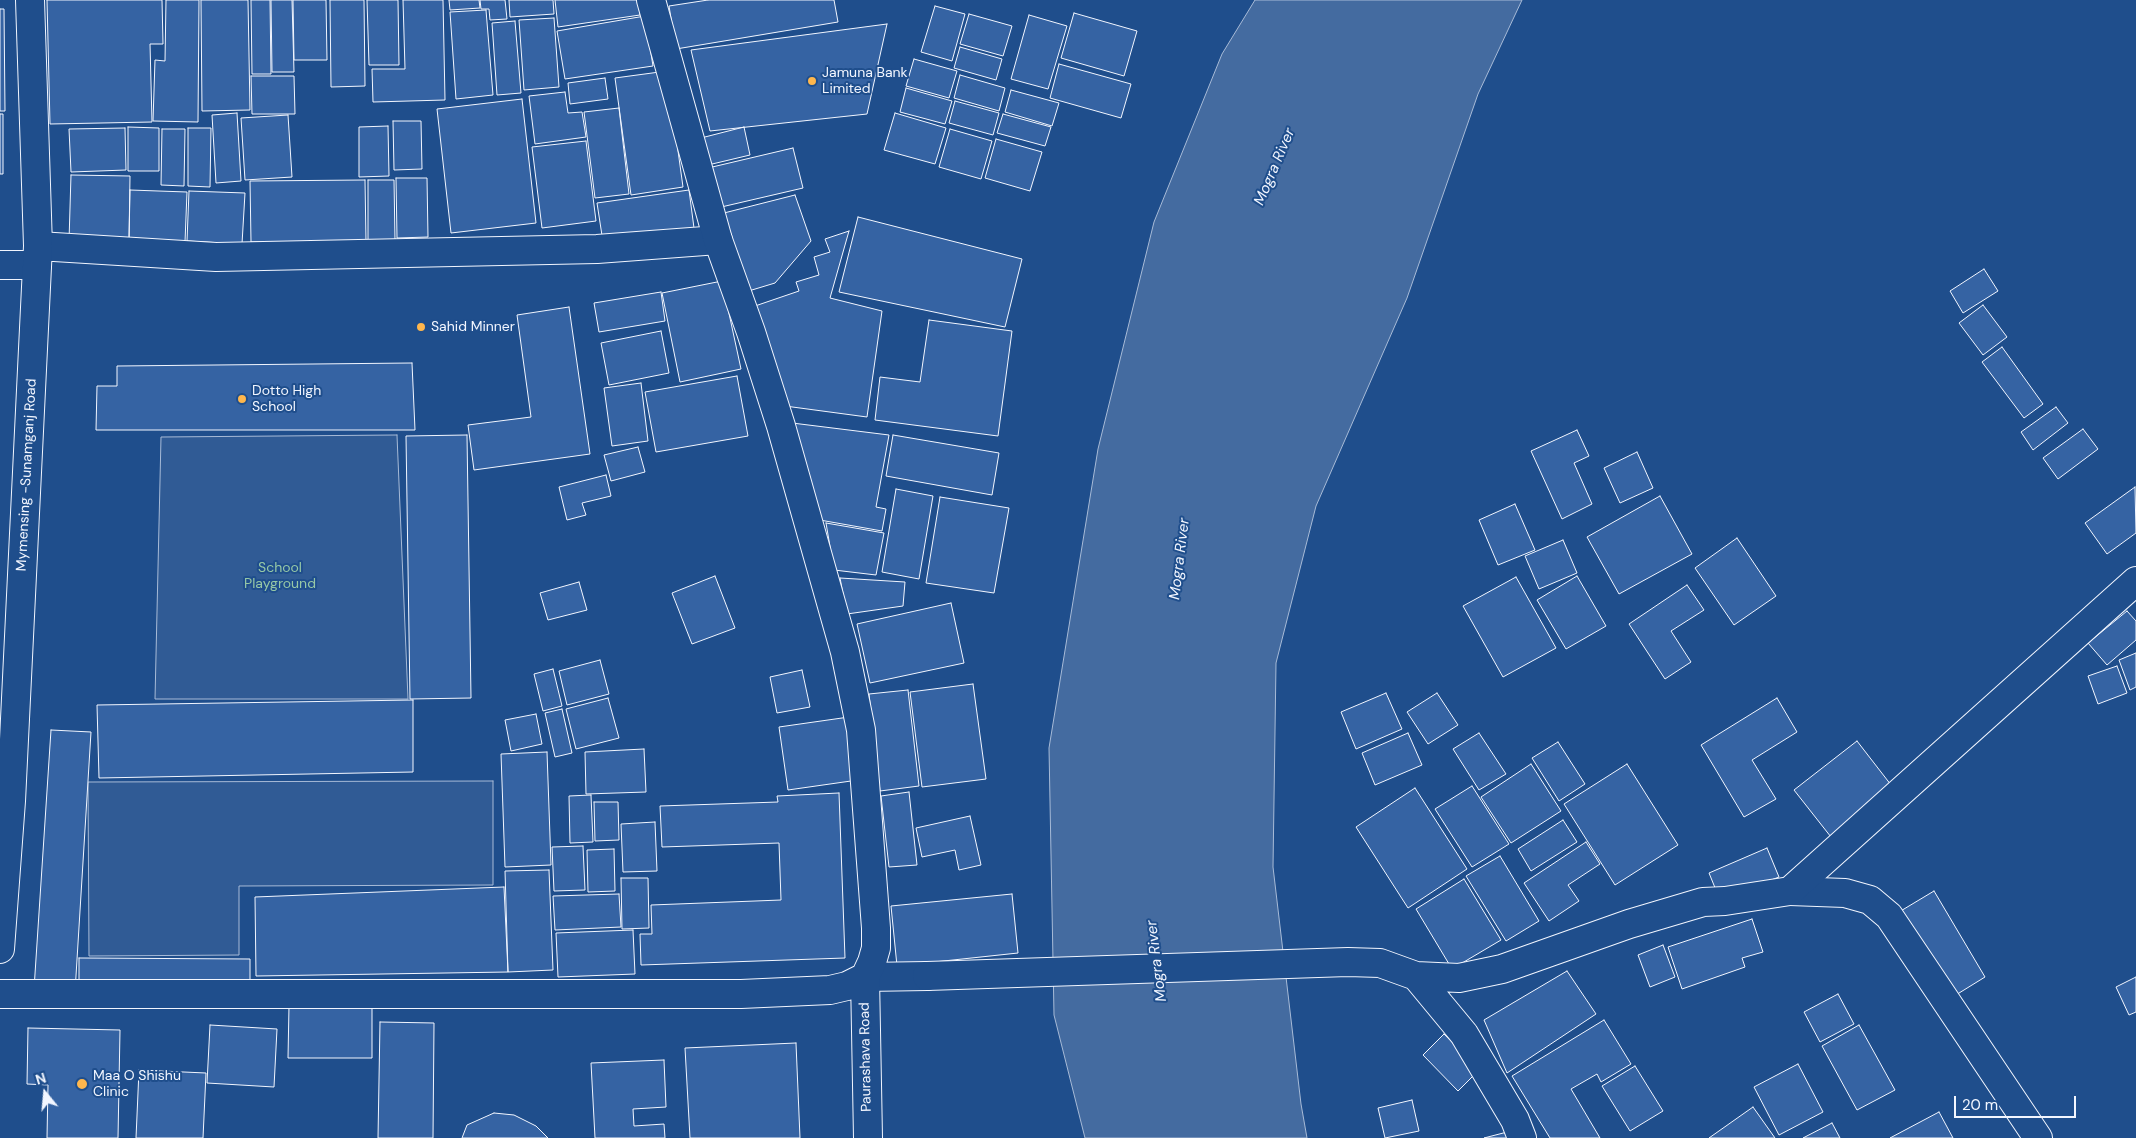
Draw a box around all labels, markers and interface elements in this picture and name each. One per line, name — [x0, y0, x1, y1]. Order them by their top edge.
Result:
place label: Jamuna Bank Limited — [822, 65, 908, 98]
marker: Jamuna Bank Limited — [806, 75, 818, 87]
water label: Mogra River — [1251, 126, 1299, 208]
place label: Sahid Minner — [431, 319, 515, 335]
marker: Sahid Minner — [415, 321, 427, 333]
street label: Mymensing -Sunamganj Road — [14, 378, 40, 572]
place label: Dotto High School — [252, 383, 321, 416]
marker: Dotto High School — [236, 393, 248, 405]
water label: Mogra River — [1166, 517, 1194, 601]
park label: School Playground — [244, 560, 316, 592]
water label: Mogra River — [1143, 919, 1171, 1003]
street label: Paurashava Road — [857, 1002, 875, 1112]
north arrow — [20, 1068, 70, 1118]
place label: Maa O Shishu Clinic — [93, 1068, 181, 1100]
text: N — [33, 1069, 48, 1089]
marker: Maa O Shishu Clinic — [75, 1077, 89, 1091]
scale bar — [1956, 1086, 2078, 1118]
text: 20 m — [1962, 1095, 1998, 1115]

